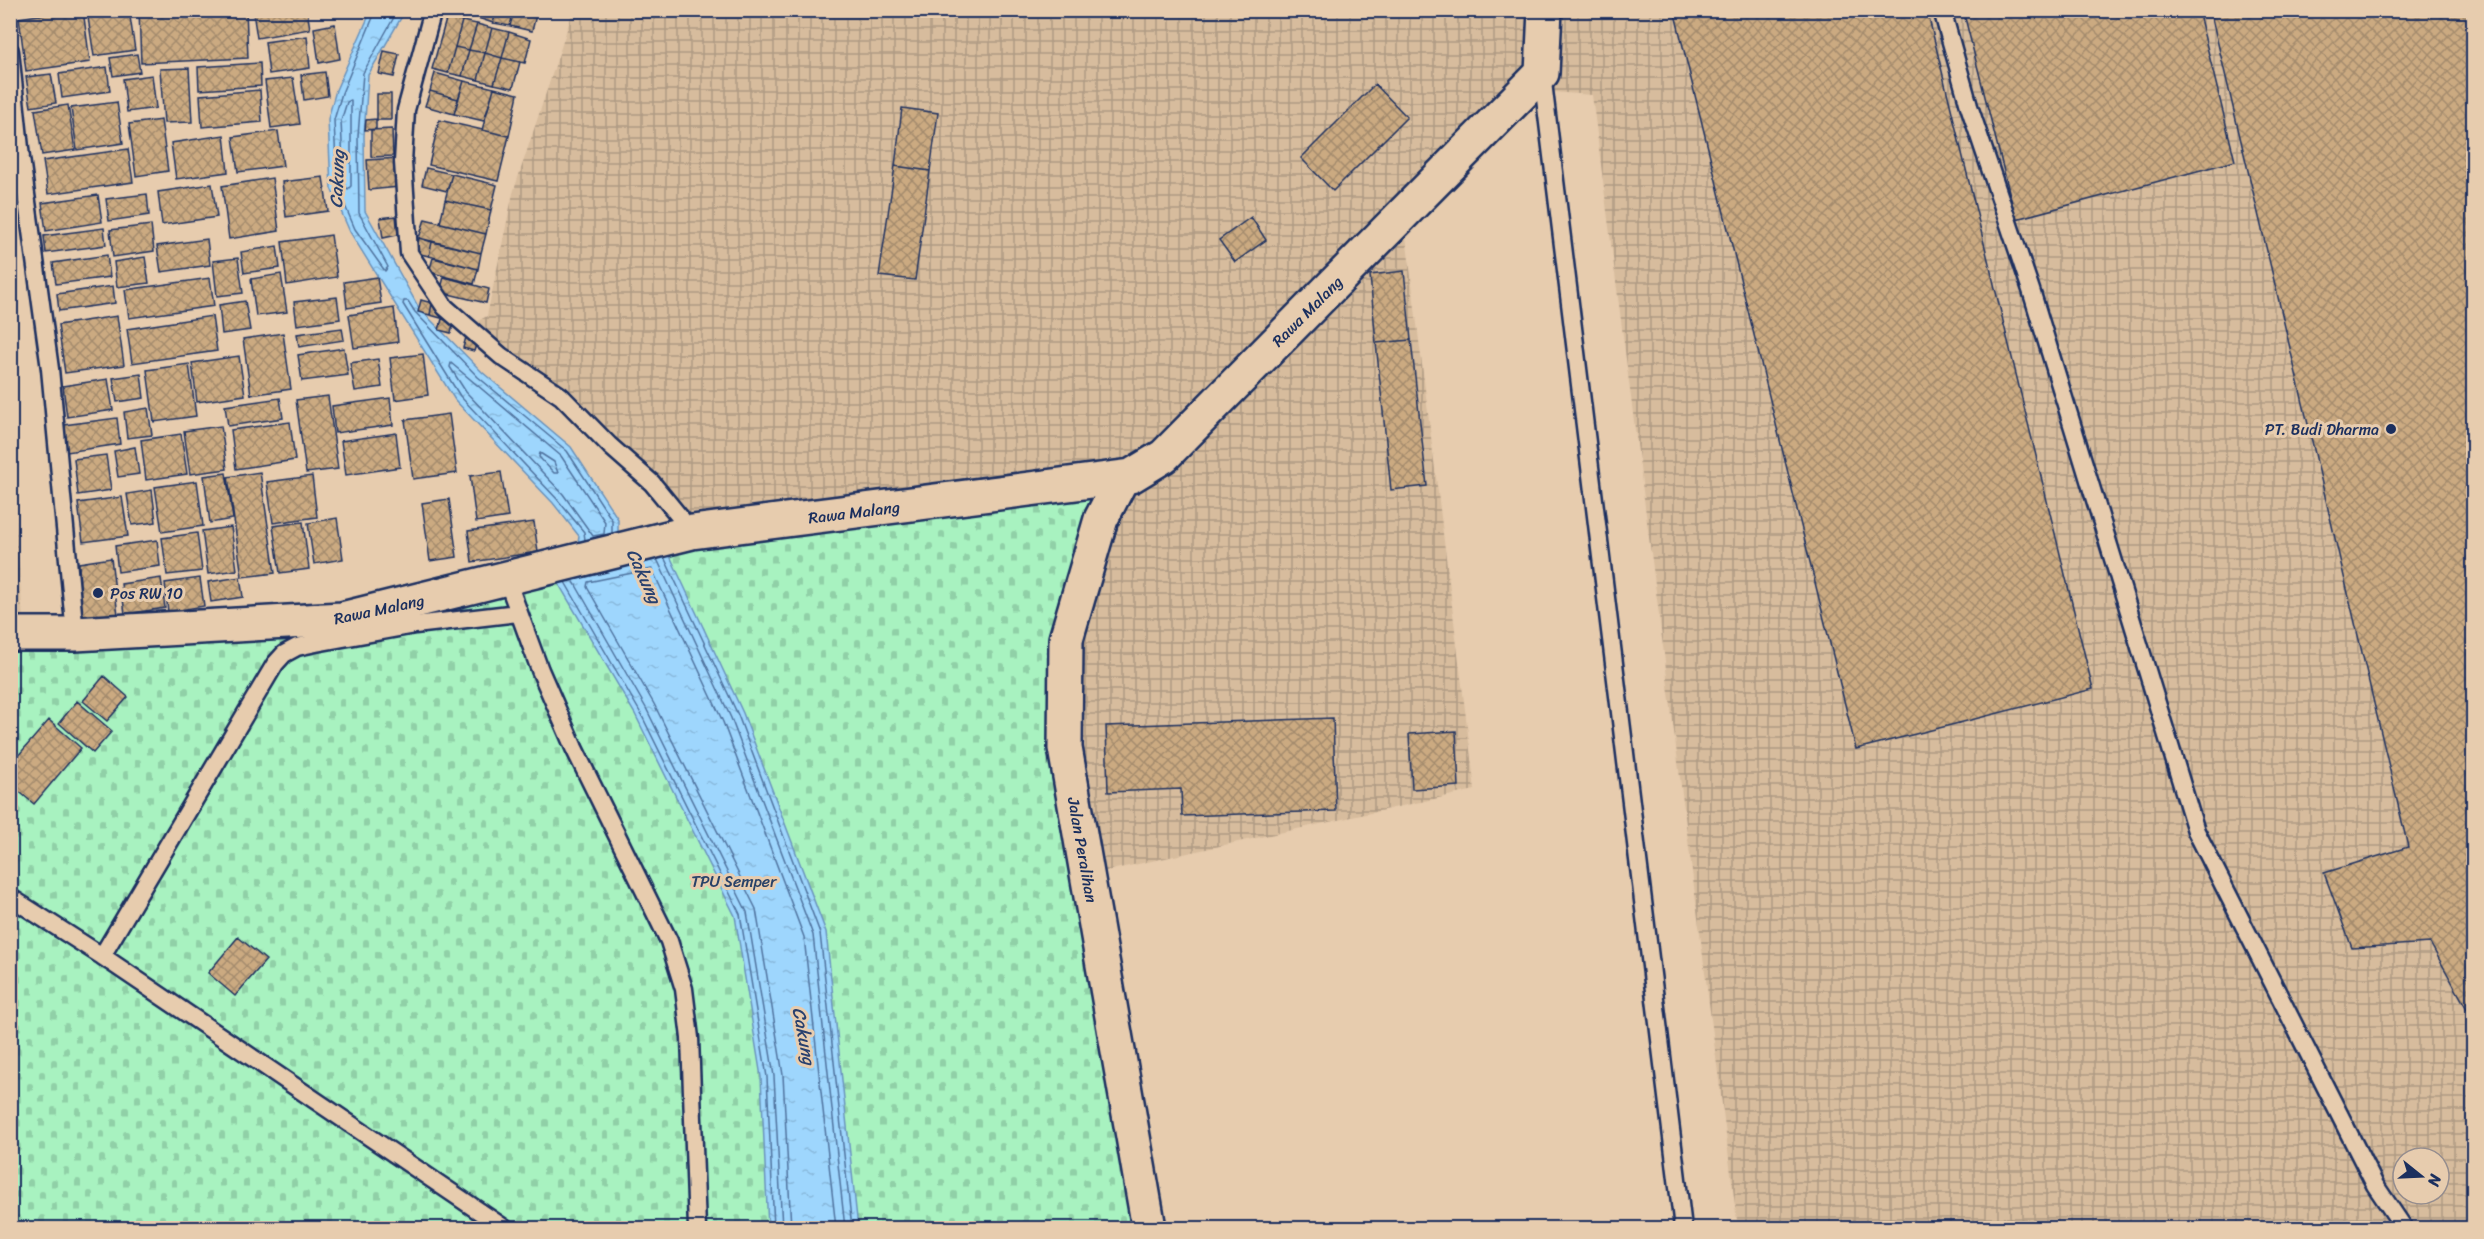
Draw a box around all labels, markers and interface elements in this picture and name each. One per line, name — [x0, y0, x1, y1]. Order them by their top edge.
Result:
water label: Cakung — [320, 147, 354, 209]
street label: Rawa Malang — [1265, 269, 1350, 354]
place label: PT. Budi Dharma — [2265, 415, 2379, 444]
marker: PT. Budi Dharma — [2384, 422, 2398, 436]
street label: Rawa Malang — [807, 492, 902, 532]
water label: Cakung — [617, 543, 672, 611]
place label: Pos RW 10 — [110, 579, 183, 608]
marker: Pos RW 10 — [91, 586, 105, 600]
street label: Rawa Malang — [331, 586, 427, 633]
street label: Jalan Peralihan — [1059, 794, 1106, 905]
park label: TPU Semper — [691, 867, 778, 896]
water label: Cakung — [783, 1004, 826, 1070]
north arrow — [2391, 1146, 2451, 1206]
text: N — [2419, 1170, 2451, 1191]

